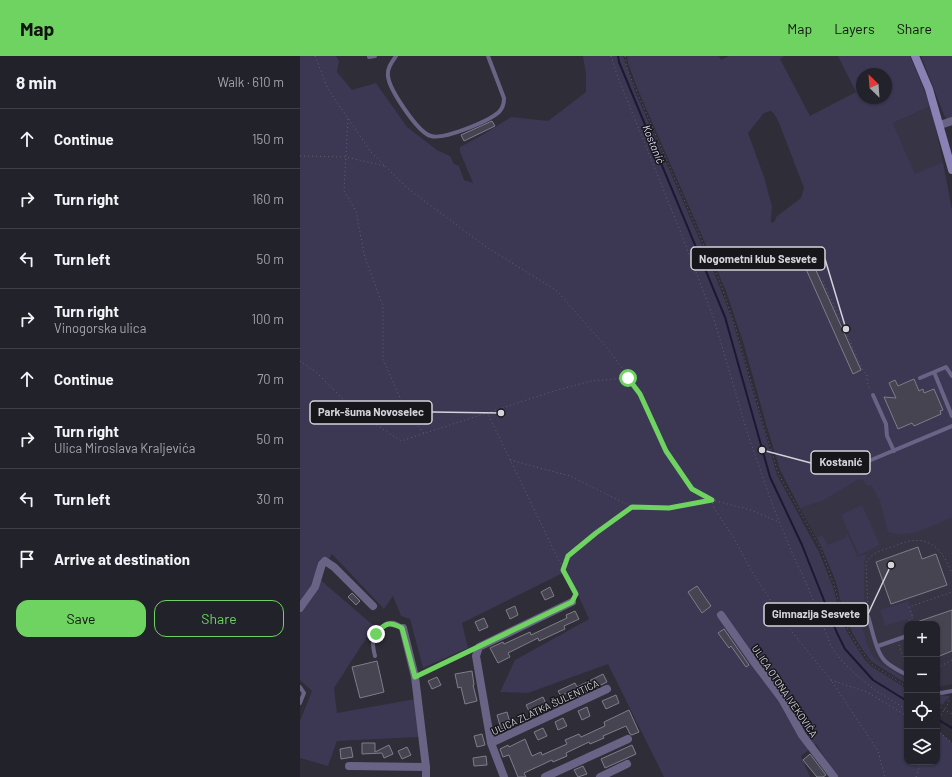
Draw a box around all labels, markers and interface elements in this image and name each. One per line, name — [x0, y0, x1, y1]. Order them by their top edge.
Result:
text: Map — [20, 17, 54, 40]
text: Map — [787, 20, 812, 37]
text: Layers — [834, 20, 875, 37]
text: Share — [897, 20, 932, 37]
north arrow — [856, 68, 892, 104]
text: 8 min — [16, 72, 56, 92]
text: Walk · 610 m — [217, 74, 284, 90]
water label: Kostanić — [640, 123, 668, 166]
icon: ahead — [16, 128, 38, 150]
text: Continue — [54, 130, 114, 148]
text: 150 m — [252, 131, 284, 147]
icon: right — [16, 188, 38, 210]
text: Turn right — [54, 190, 119, 208]
text: 160 m — [252, 191, 284, 207]
callout: Nogometni klub Sesvete — [691, 247, 825, 270]
icon: left — [16, 248, 38, 270]
text: Turn left — [54, 250, 110, 268]
text: 50 m — [257, 251, 284, 267]
text: Nogometni klub Sesvete — [699, 252, 817, 265]
text: Turn right — [54, 302, 119, 320]
icon: right — [16, 308, 38, 330]
text: 100 m — [251, 311, 284, 327]
text: Vinogorska ulica — [54, 320, 146, 336]
icon: ahead — [16, 368, 38, 390]
route start — [619, 369, 637, 387]
text: Continue — [54, 370, 114, 388]
text: 70 m — [257, 371, 284, 387]
callout: Park-šuma Novoselec — [310, 401, 432, 424]
text: Park-šuma Novoselec — [318, 405, 424, 418]
text: Turn right — [54, 422, 119, 440]
icon: right — [16, 428, 38, 450]
text: 50 m — [257, 431, 284, 447]
text: Ulica Miroslava Kraljevića — [54, 440, 195, 456]
callout: Kostanić — [811, 451, 870, 474]
text: Kostanić — [820, 455, 863, 468]
icon: left — [16, 488, 38, 510]
text: Turn left — [54, 490, 110, 508]
text: 30 m — [257, 491, 284, 507]
icon: arrive — [16, 548, 38, 570]
text: Arrive at destination — [54, 550, 190, 568]
button: Save — [16, 600, 146, 637]
button: Share — [154, 600, 284, 637]
callout: Gimnazija Sesvete — [764, 603, 868, 626]
text: Gimnazija Sesvete — [772, 607, 860, 620]
map controls — [904, 621, 940, 765]
button: + — [904, 621, 940, 657]
route end — [367, 625, 385, 643]
street label: ULICA OTONA IVEKOVIĆA — [750, 643, 820, 739]
button: − — [904, 657, 940, 693]
street label: ULICA ZLATKA ŠULENTIĆA — [489, 677, 601, 737]
button: locate — [904, 693, 940, 729]
button: layers — [904, 729, 940, 765]

